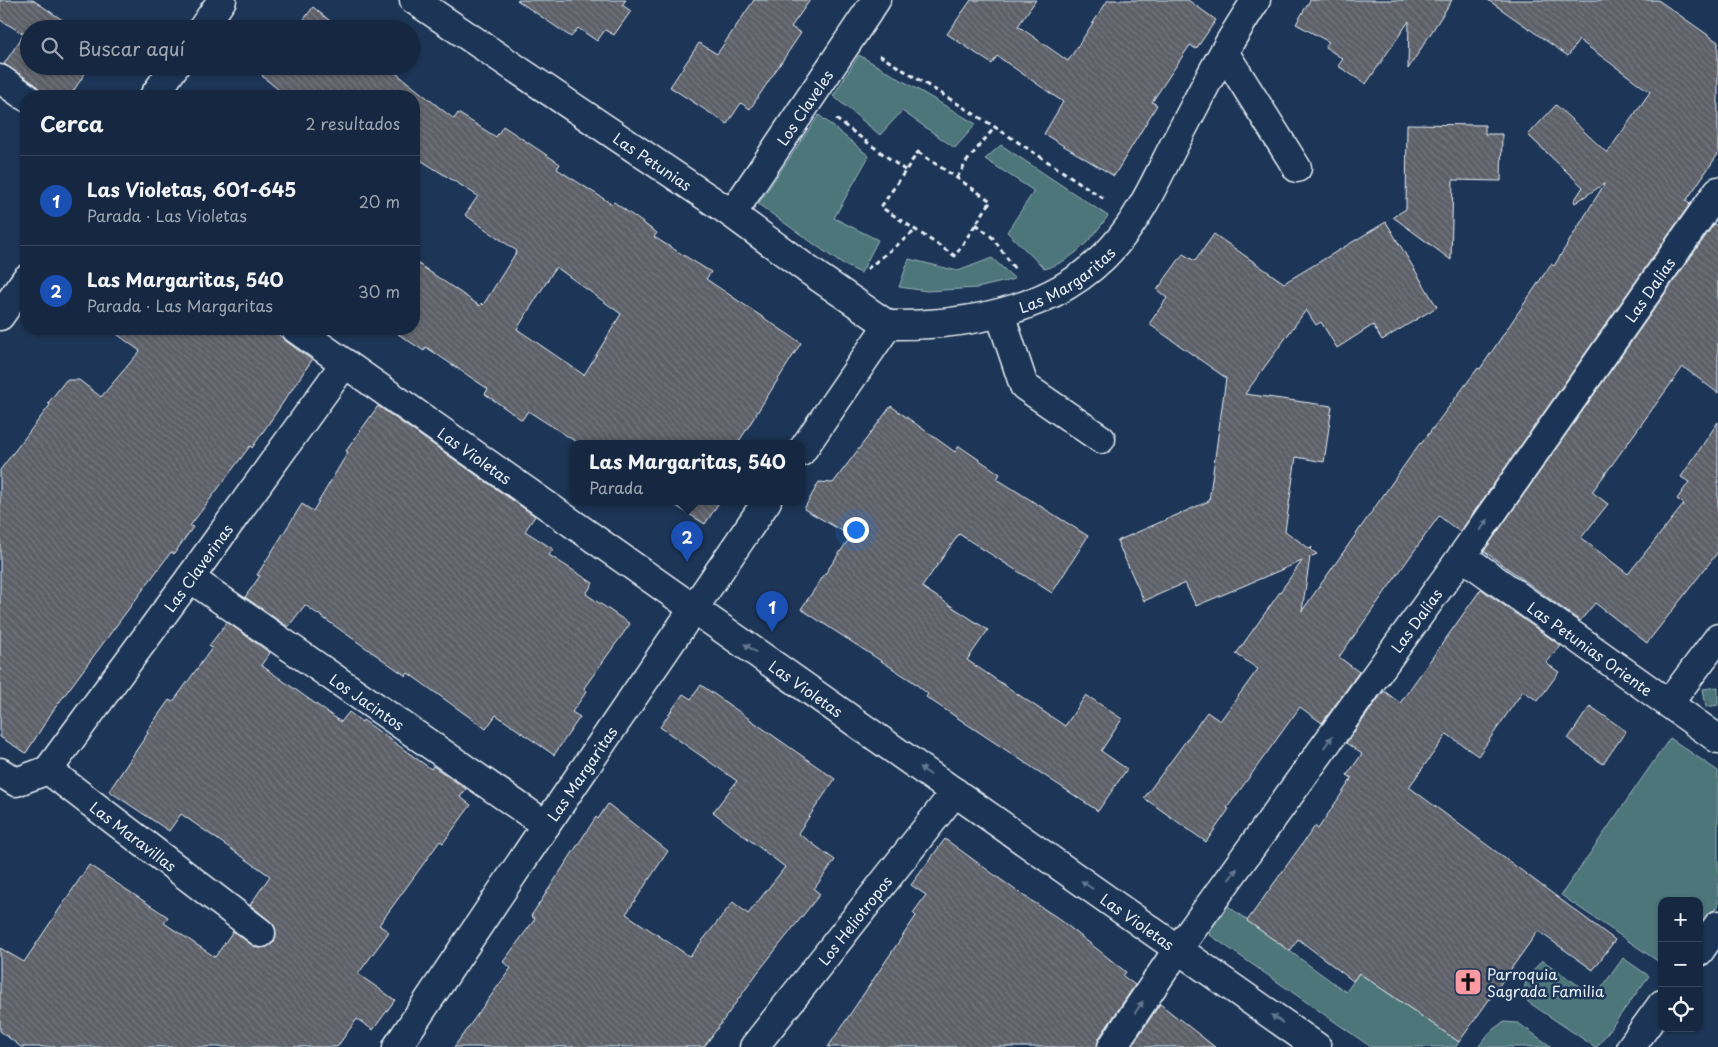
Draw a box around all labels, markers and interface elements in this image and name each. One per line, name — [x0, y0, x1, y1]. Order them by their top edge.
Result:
search box — [20, 20, 420, 75]
icon: search — [38, 34, 66, 62]
text: Buscar aquí — [78, 34, 185, 62]
street label: Los Claveles — [770, 64, 838, 150]
text: Cerca — [40, 107, 104, 139]
text: 2 resultados — [306, 111, 400, 135]
street label: Las Petunias — [609, 126, 697, 196]
text: Las Violetas, 601-645 — [87, 175, 296, 203]
text: 1 — [52, 189, 60, 213]
text: 20 m — [359, 189, 400, 213]
text: Parada · Las Violetas — [87, 203, 247, 227]
street label: Las Margaritas — [1015, 241, 1120, 318]
street label: Las Dalias — [1618, 252, 1680, 326]
text: Las Margaritas, 540 — [87, 265, 284, 293]
text: 2 — [50, 279, 62, 303]
text: 30 m — [358, 279, 400, 303]
text: Parada · Las Margaritas — [87, 293, 273, 317]
street label: Las Violetas — [433, 421, 517, 489]
popup — [570, 440, 805, 505]
text: Las Margaritas, 540 — [589, 447, 786, 475]
text: Parada — [589, 475, 643, 499]
your location — [843, 517, 869, 543]
street label: Las Claverinas — [158, 518, 238, 616]
one-way arrow — [1479, 518, 1489, 532]
pin: 2 — [671, 521, 703, 562]
street label: Las Dalias — [1385, 583, 1447, 657]
pin: 1 — [756, 591, 788, 632]
street label: Las Petunias Oriente — [1523, 595, 1658, 701]
one-way arrow — [743, 643, 756, 653]
street label: Las Violetas — [765, 654, 848, 722]
street label: Los Jacintos — [325, 667, 410, 735]
street label: Las Margaritas — [541, 721, 622, 825]
one-way arrow — [1323, 735, 1333, 749]
one-way arrow — [919, 767, 932, 777]
street label: Las Maravillas — [86, 795, 182, 876]
one-way arrow — [1228, 867, 1238, 881]
street label: Los Heliotropos — [812, 870, 897, 969]
one-way arrow — [1080, 880, 1094, 890]
street label: Las Violetas — [1096, 887, 1179, 955]
map controls — [1658, 897, 1703, 1032]
button: + — [1658, 897, 1703, 942]
button: − — [1658, 942, 1703, 987]
place label: Parroquia Sagrada Familia — [1487, 962, 1605, 1002]
church icon: Parroquia Sagrada Familia — [1453, 967, 1483, 997]
button: locate — [1658, 987, 1703, 1032]
one-way arrow — [1134, 1000, 1144, 1013]
one-way arrow — [1270, 1014, 1284, 1024]

